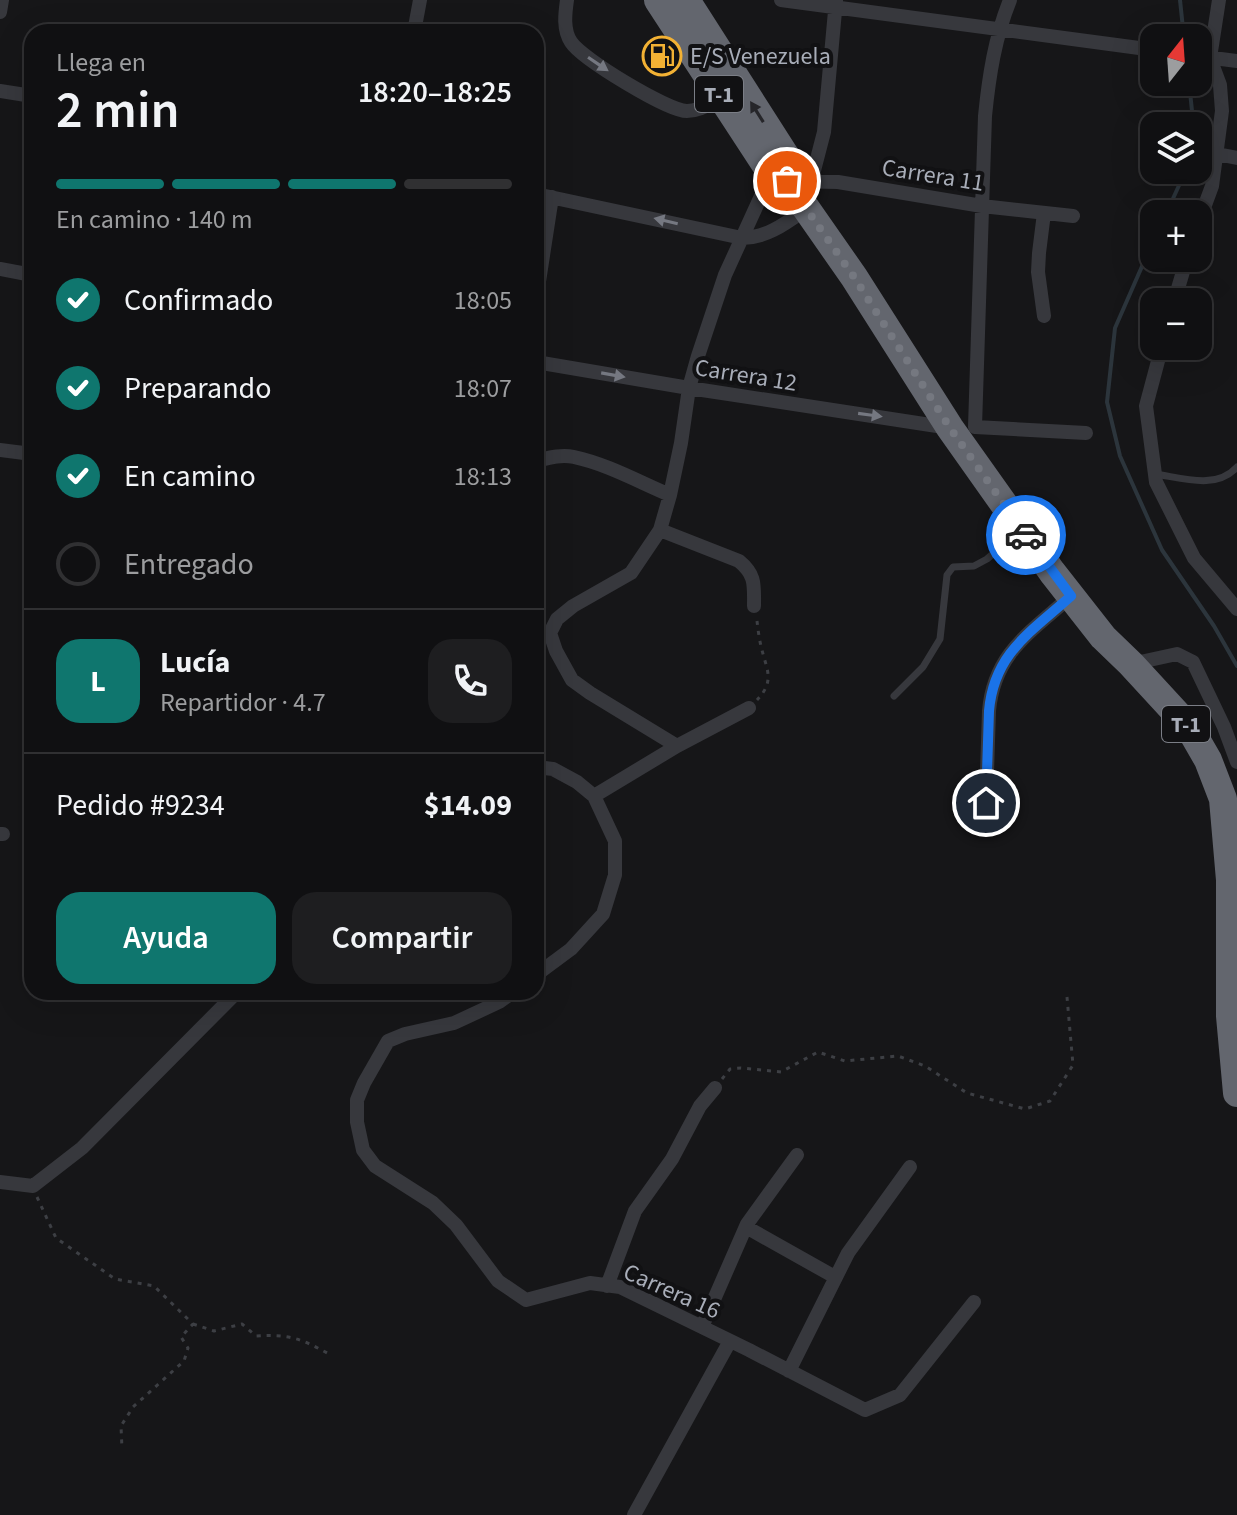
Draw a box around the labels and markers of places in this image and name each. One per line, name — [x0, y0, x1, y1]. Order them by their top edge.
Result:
fuel station icon: E/S Venezuela — [641, 35, 683, 77]
place label: E/S Venezuela — [690, 39, 831, 74]
pin — [753, 147, 821, 215]
pin — [952, 769, 1020, 837]

